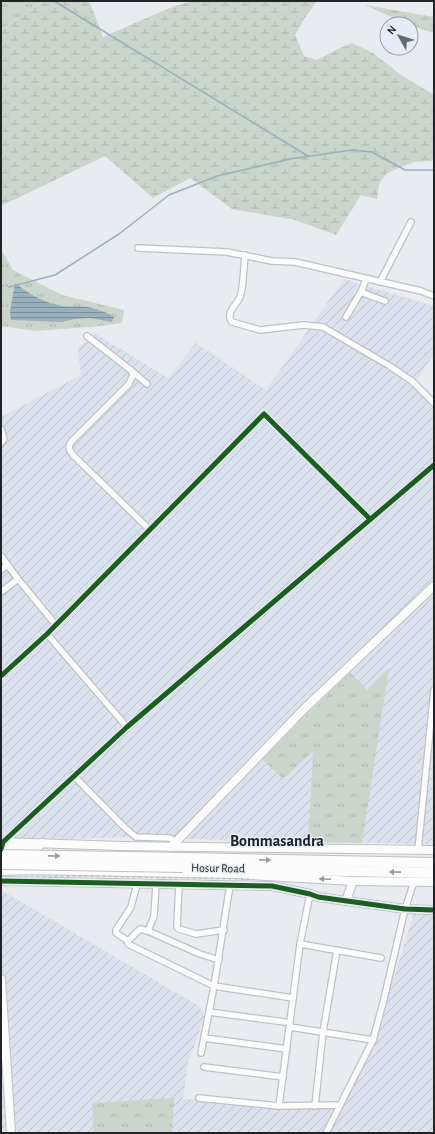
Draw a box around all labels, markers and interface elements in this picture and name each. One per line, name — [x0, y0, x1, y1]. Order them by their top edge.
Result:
north arrow — [379, 16, 419, 56]
text: N — [385, 24, 398, 36]
district label: Bommasandra — [230, 833, 324, 849]
one-way arrow — [48, 853, 61, 859]
one-way arrow — [259, 857, 272, 863]
street label: Hosur Road — [191, 862, 245, 874]
one-way arrow — [388, 869, 401, 875]
one-way arrow — [319, 876, 331, 883]

